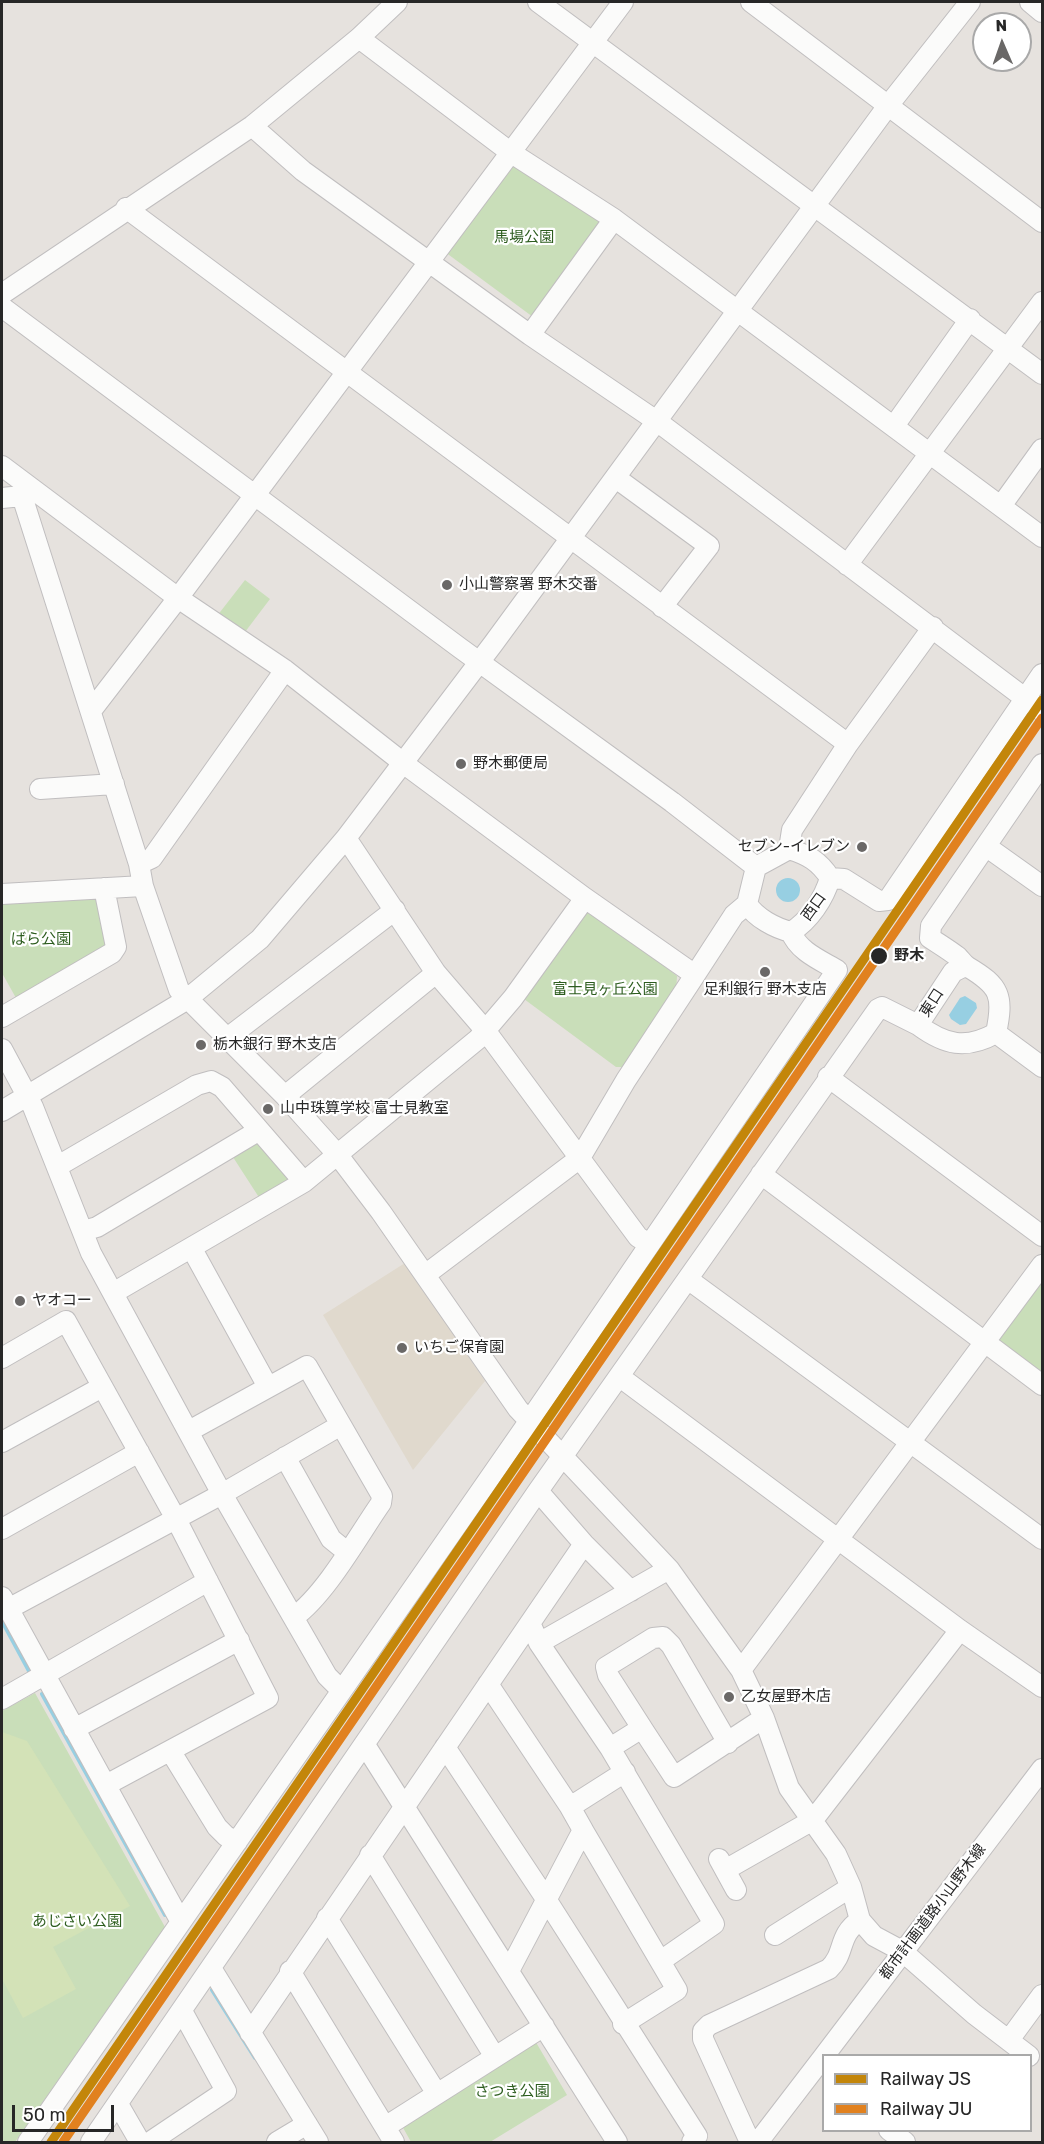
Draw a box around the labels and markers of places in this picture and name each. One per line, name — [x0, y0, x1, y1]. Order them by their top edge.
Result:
place label: 小山警察署 野木交番 — [459, 576, 598, 594]
marker: 小山警察署 野木交番 — [440, 578, 454, 592]
place label: 野木郵便局 — [473, 755, 548, 773]
marker: 野木郵便局 — [454, 757, 468, 771]
place label: セブン-イレブン — [738, 838, 850, 856]
marker: セブン-イレブン — [855, 840, 869, 854]
marker: 野木 — [869, 946, 889, 966]
place label: 野木 — [894, 947, 924, 965]
marker: 足利銀行 野木支店 — [758, 965, 772, 979]
place label: 足利銀行 野木支店 — [703, 981, 827, 999]
place label: 栃木銀行 野木支店 — [213, 1036, 337, 1054]
marker: 栃木銀行 野木支店 — [194, 1038, 208, 1052]
place label: 山中珠算学校 富士見教室 — [280, 1100, 449, 1118]
marker: 山中珠算学校 富士見教室 — [261, 1102, 275, 1116]
place label: ヤオコー — [32, 1292, 92, 1310]
marker: ヤオコー — [13, 1294, 27, 1308]
place label: いちご保育園 — [414, 1339, 504, 1357]
marker: いちご保育園 — [395, 1341, 409, 1355]
place label: 乙女屋野木店 — [741, 1688, 831, 1706]
marker: 乙女屋野木店 — [722, 1690, 736, 1704]

